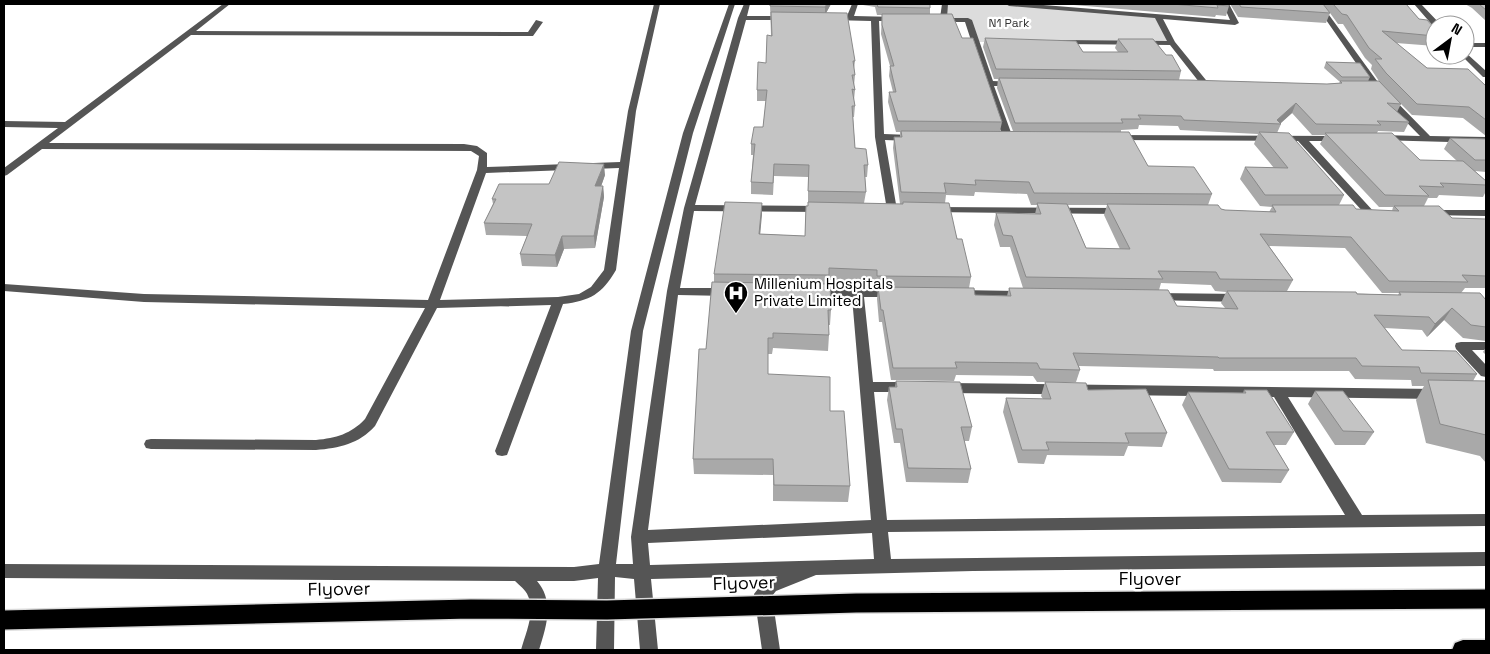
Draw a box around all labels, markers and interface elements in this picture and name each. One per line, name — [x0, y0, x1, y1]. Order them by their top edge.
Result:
park label: N1 Park — [988, 15, 1030, 31]
north arrow — [1425, 15, 1475, 65]
text: N — [1448, 19, 1466, 39]
place label: Millenium Hospitals Private Limited — [754, 274, 893, 310]
hospital icon: Millenium Hospitals Private Limited — [723, 280, 749, 314]
street label: Flyover — [1119, 567, 1182, 590]
street label: Flyover — [712, 570, 776, 595]
street label: Flyover — [307, 576, 371, 601]

